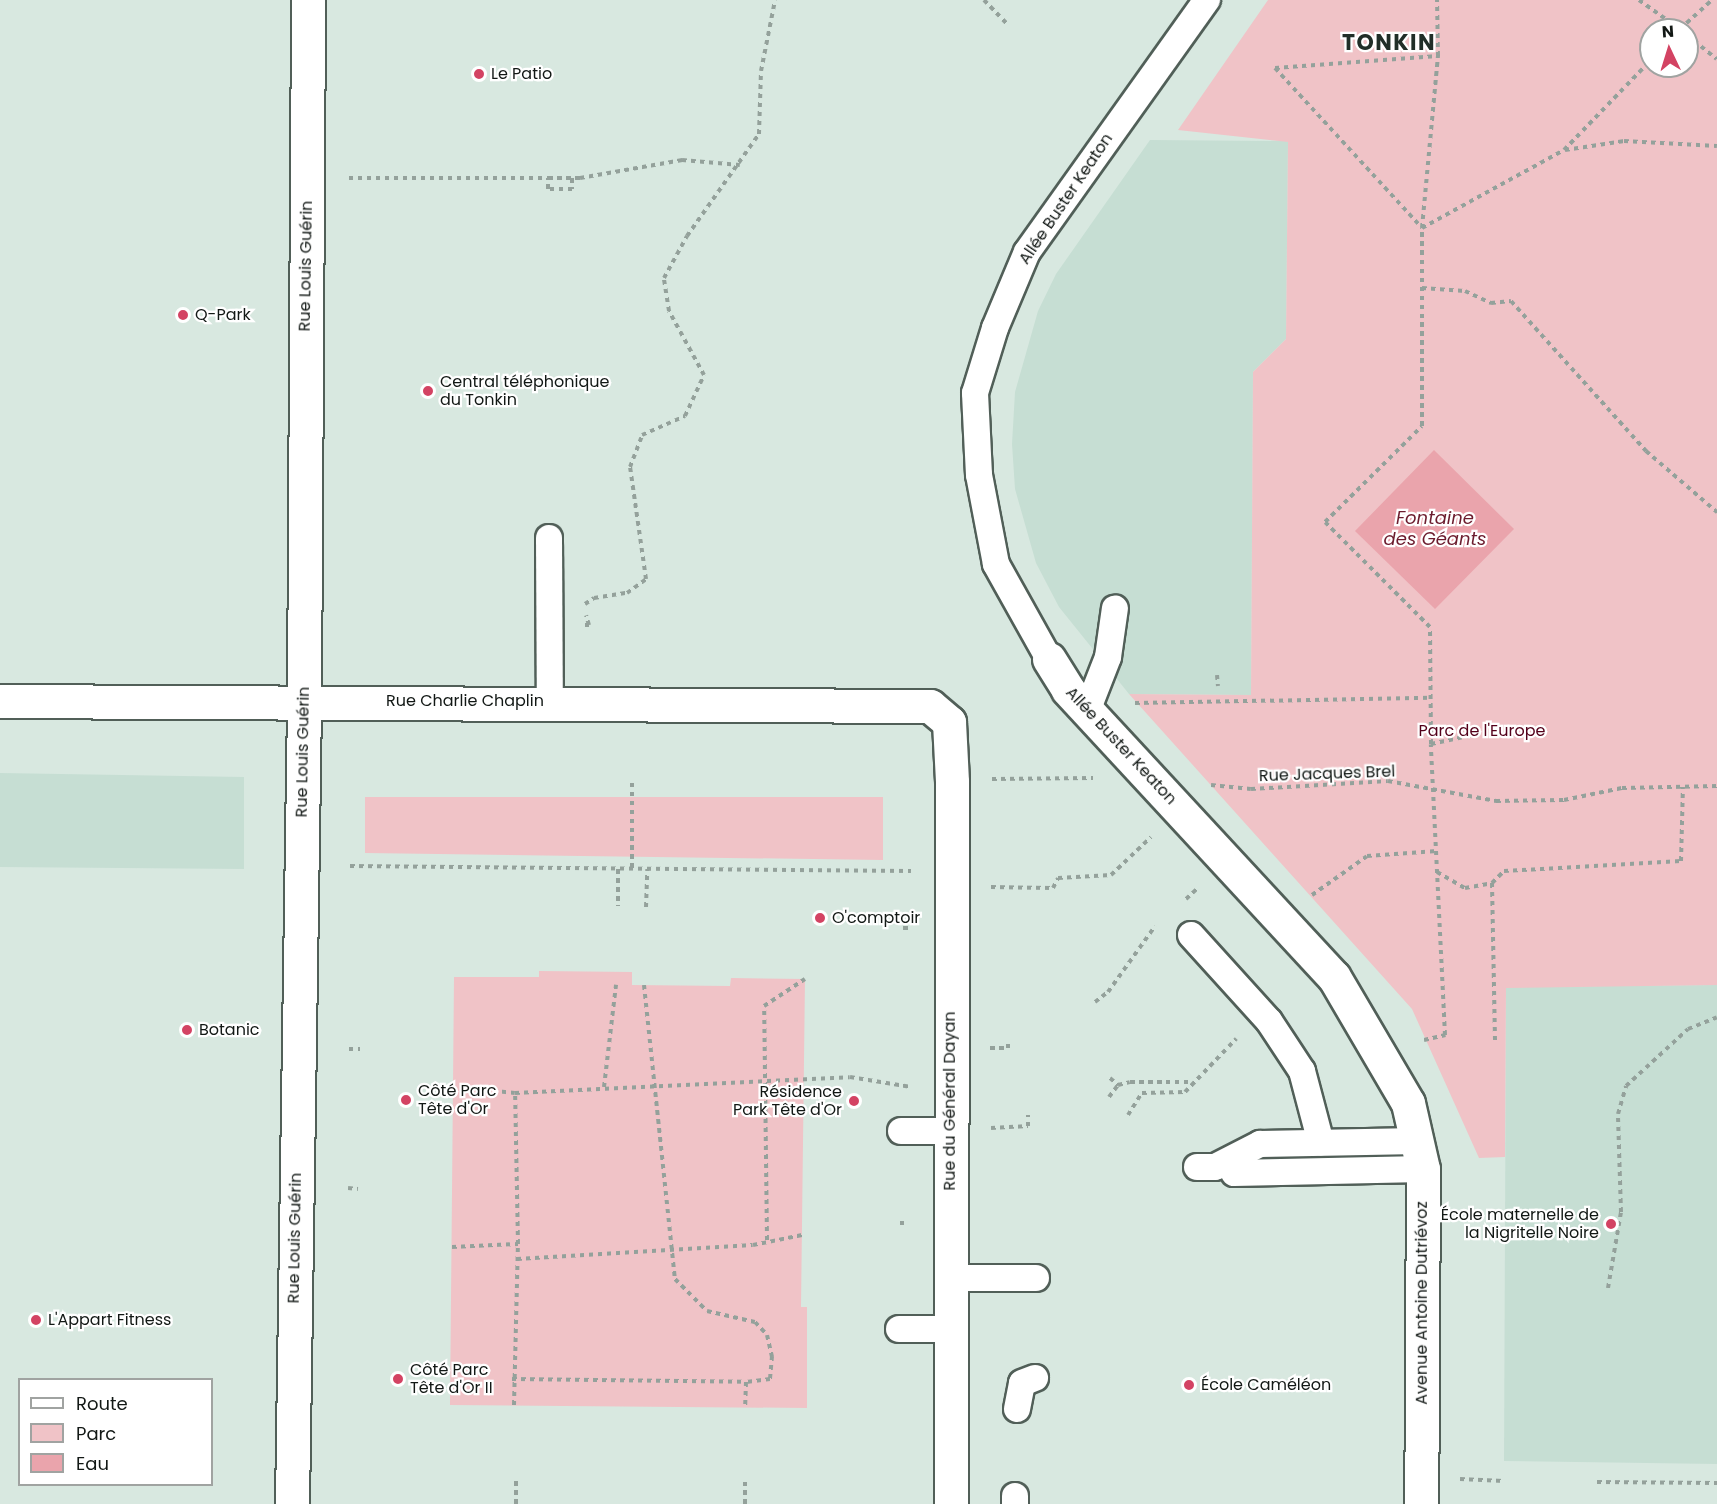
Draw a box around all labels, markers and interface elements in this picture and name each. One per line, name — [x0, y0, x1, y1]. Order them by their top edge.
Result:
north arrow — [1639, 18, 1699, 78]
text: N — [1661, 20, 1675, 43]
district label: TONKIN — [1342, 30, 1436, 56]
place label: Le Patio — [491, 64, 552, 84]
marker: Le Patio — [472, 67, 486, 81]
street label: Allée Buster Keaton — [1015, 130, 1117, 268]
street label: Rue Louis Guérin — [295, 200, 317, 332]
place label: Q-Park — [195, 305, 251, 325]
marker: Q-Park — [176, 308, 190, 322]
place label: Central téléphonique du Tonkin — [440, 372, 609, 410]
marker: Central téléphonique du Tonkin — [421, 384, 435, 398]
water label: Fontaine des Géants — [1384, 508, 1486, 550]
street label: Allée Buster Keaton — [1062, 683, 1180, 809]
street label: Rue Louis Guérin — [292, 686, 314, 818]
street label: Rue Charlie Chaplin — [386, 691, 544, 711]
park label: Parc de l'Europe — [1419, 721, 1545, 741]
street label: Rue Jacques Brel — [1259, 762, 1395, 786]
place label: O'comptoir — [832, 908, 920, 928]
marker: O'comptoir — [813, 911, 827, 925]
street label: Rue du Général Dayan — [940, 1011, 960, 1191]
place label: Botanic — [199, 1020, 260, 1040]
marker: Botanic — [180, 1023, 194, 1037]
place label: Côté Parc Tête d'Or — [418, 1081, 496, 1119]
place label: Résidence Park Tête d'Or — [733, 1082, 842, 1120]
marker: Côté Parc Tête d'Or — [399, 1093, 413, 1107]
marker: Résidence Park Tête d'Or — [847, 1094, 861, 1108]
street label: Rue Louis Guérin — [284, 1172, 306, 1304]
street label: Avenue Antoine Dutriévoz — [1412, 1201, 1432, 1405]
place label: École maternelle de la Nigritelle Noire — [1441, 1205, 1599, 1243]
marker: École maternelle de la Nigritelle Noire — [1604, 1217, 1618, 1231]
place label: L'Appart Fitness — [48, 1310, 171, 1330]
marker: L'Appart Fitness — [29, 1313, 43, 1327]
place label: Côté Parc Tête d'Or II — [410, 1360, 493, 1398]
marker: Côté Parc Tête d'Or II — [391, 1372, 405, 1386]
place label: École Caméléon — [1201, 1375, 1331, 1395]
legend — [18, 1378, 213, 1486]
marker: École Caméléon — [1182, 1378, 1196, 1392]
text: Route — [76, 1391, 128, 1416]
text: Parc — [76, 1421, 116, 1446]
text: Eau — [76, 1451, 109, 1476]

